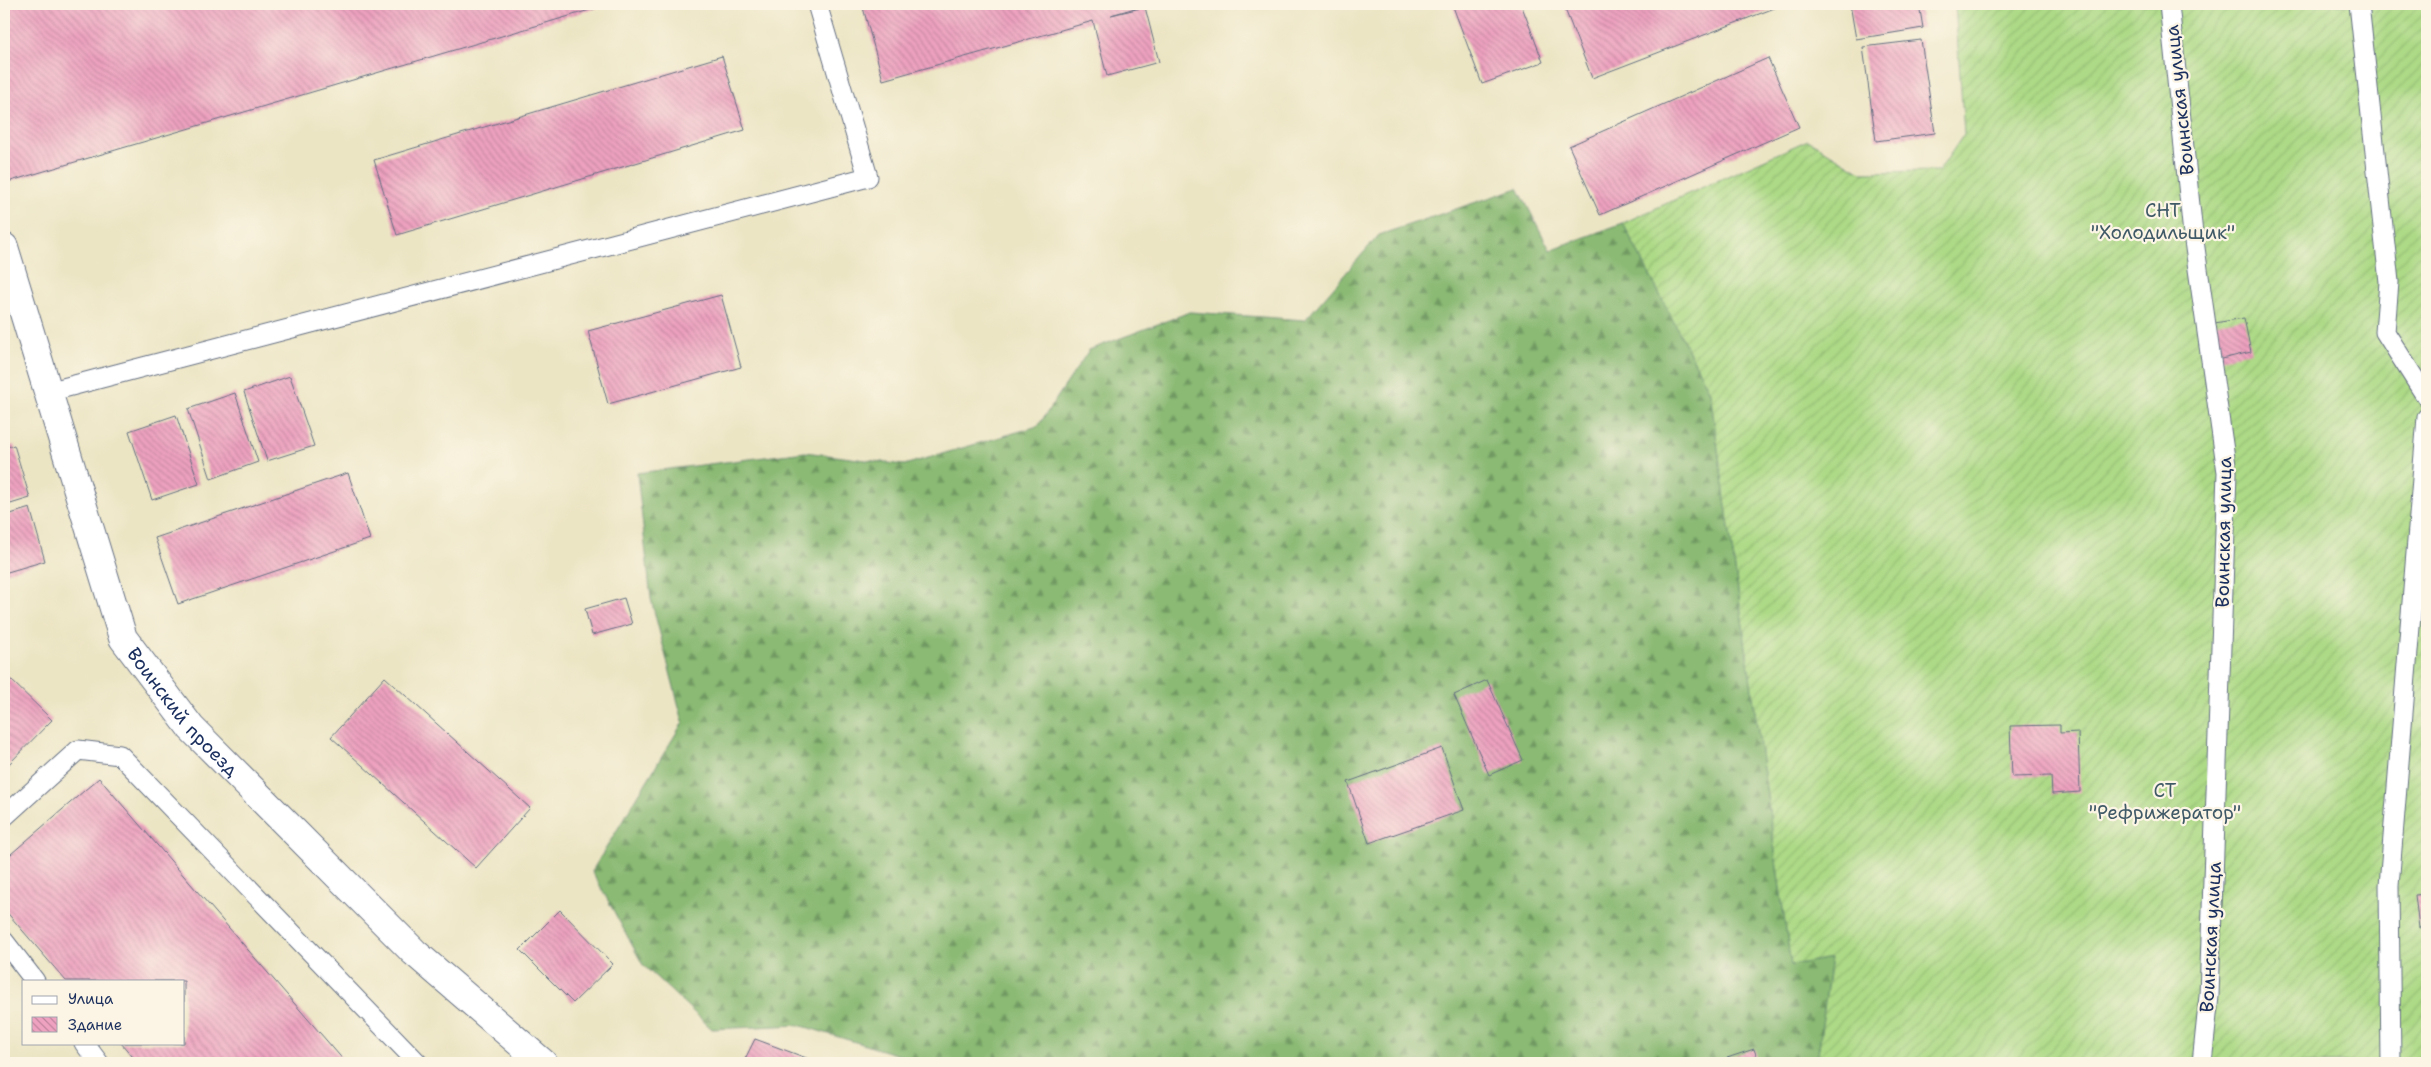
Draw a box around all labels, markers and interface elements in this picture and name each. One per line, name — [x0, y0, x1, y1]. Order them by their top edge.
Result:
street label: Воинская улица — [2159, 23, 2200, 176]
park label: СНТ "Холодильщик" — [2091, 198, 2235, 245]
street label: Воинская улица — [2210, 456, 2237, 608]
street label: Воинский проезд — [121, 642, 244, 782]
park label: СТ "Рефрижератор" — [2089, 778, 2241, 825]
street label: Воинская улица — [2194, 861, 2227, 1013]
legend — [22, 980, 185, 1044]
text: Улица — [68, 989, 114, 1009]
text: Здание — [68, 1015, 122, 1035]

